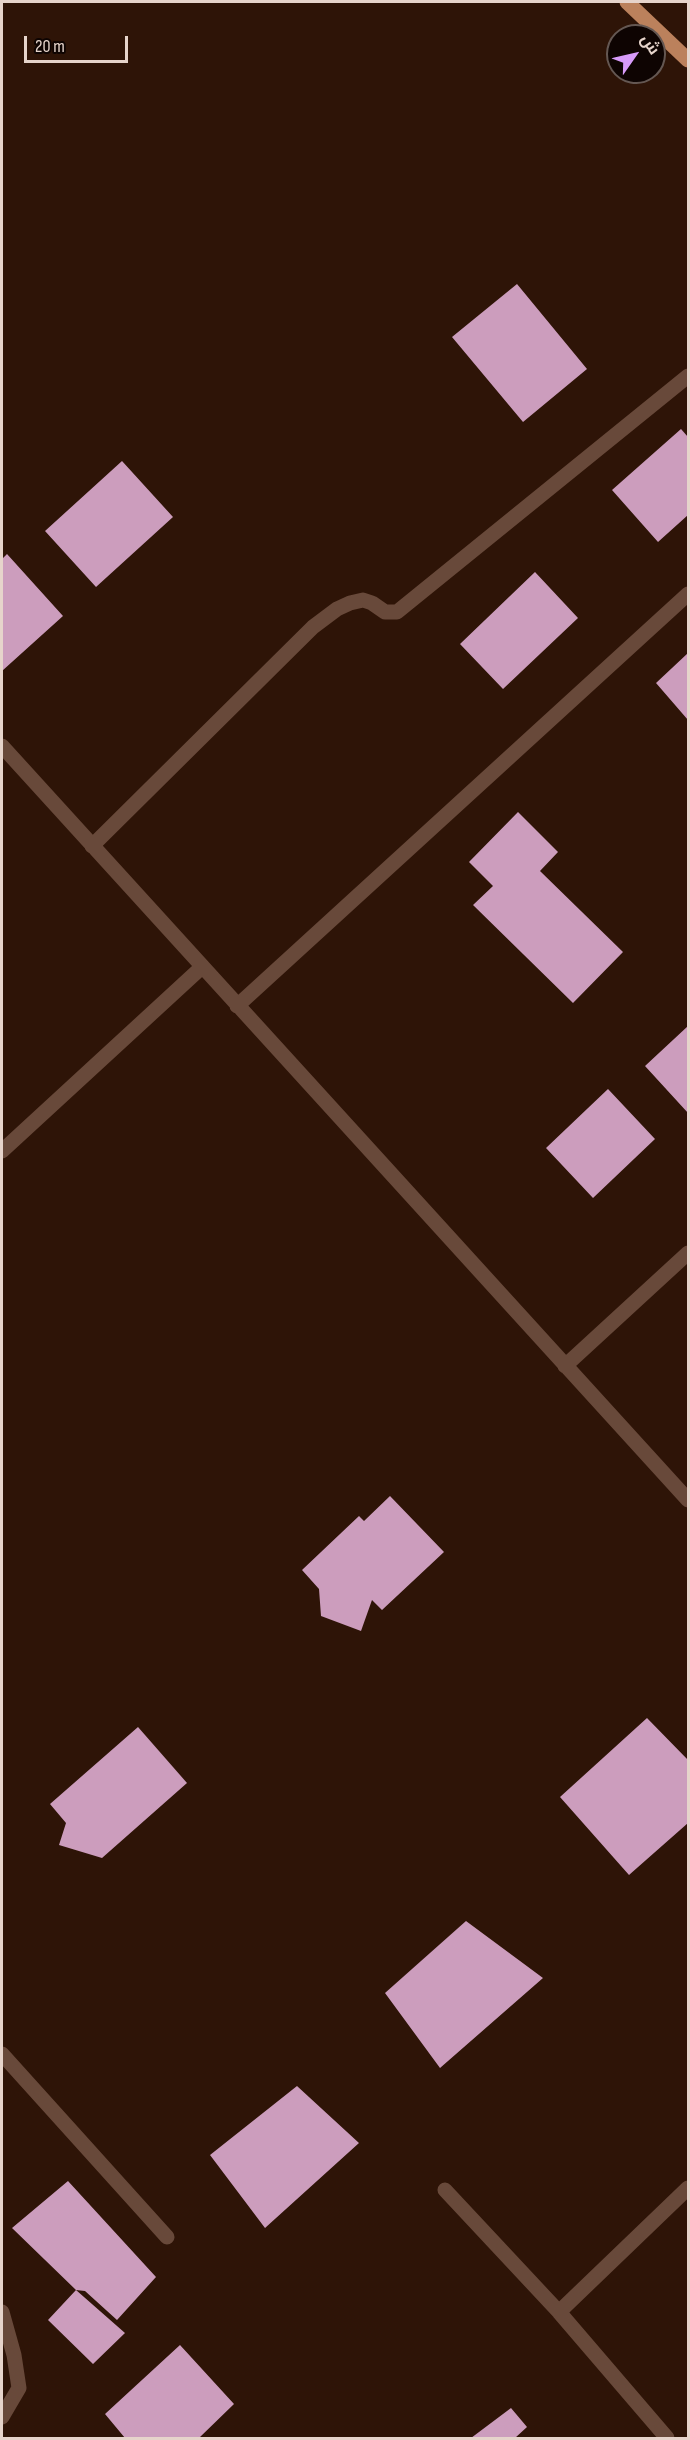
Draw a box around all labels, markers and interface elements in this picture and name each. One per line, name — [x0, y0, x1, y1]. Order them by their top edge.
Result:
scale bar — [27, 24, 130, 62]
north arrow — [606, 24, 666, 84]
text: ش — [636, 31, 663, 59]
text: 20 m — [35, 36, 65, 57]

